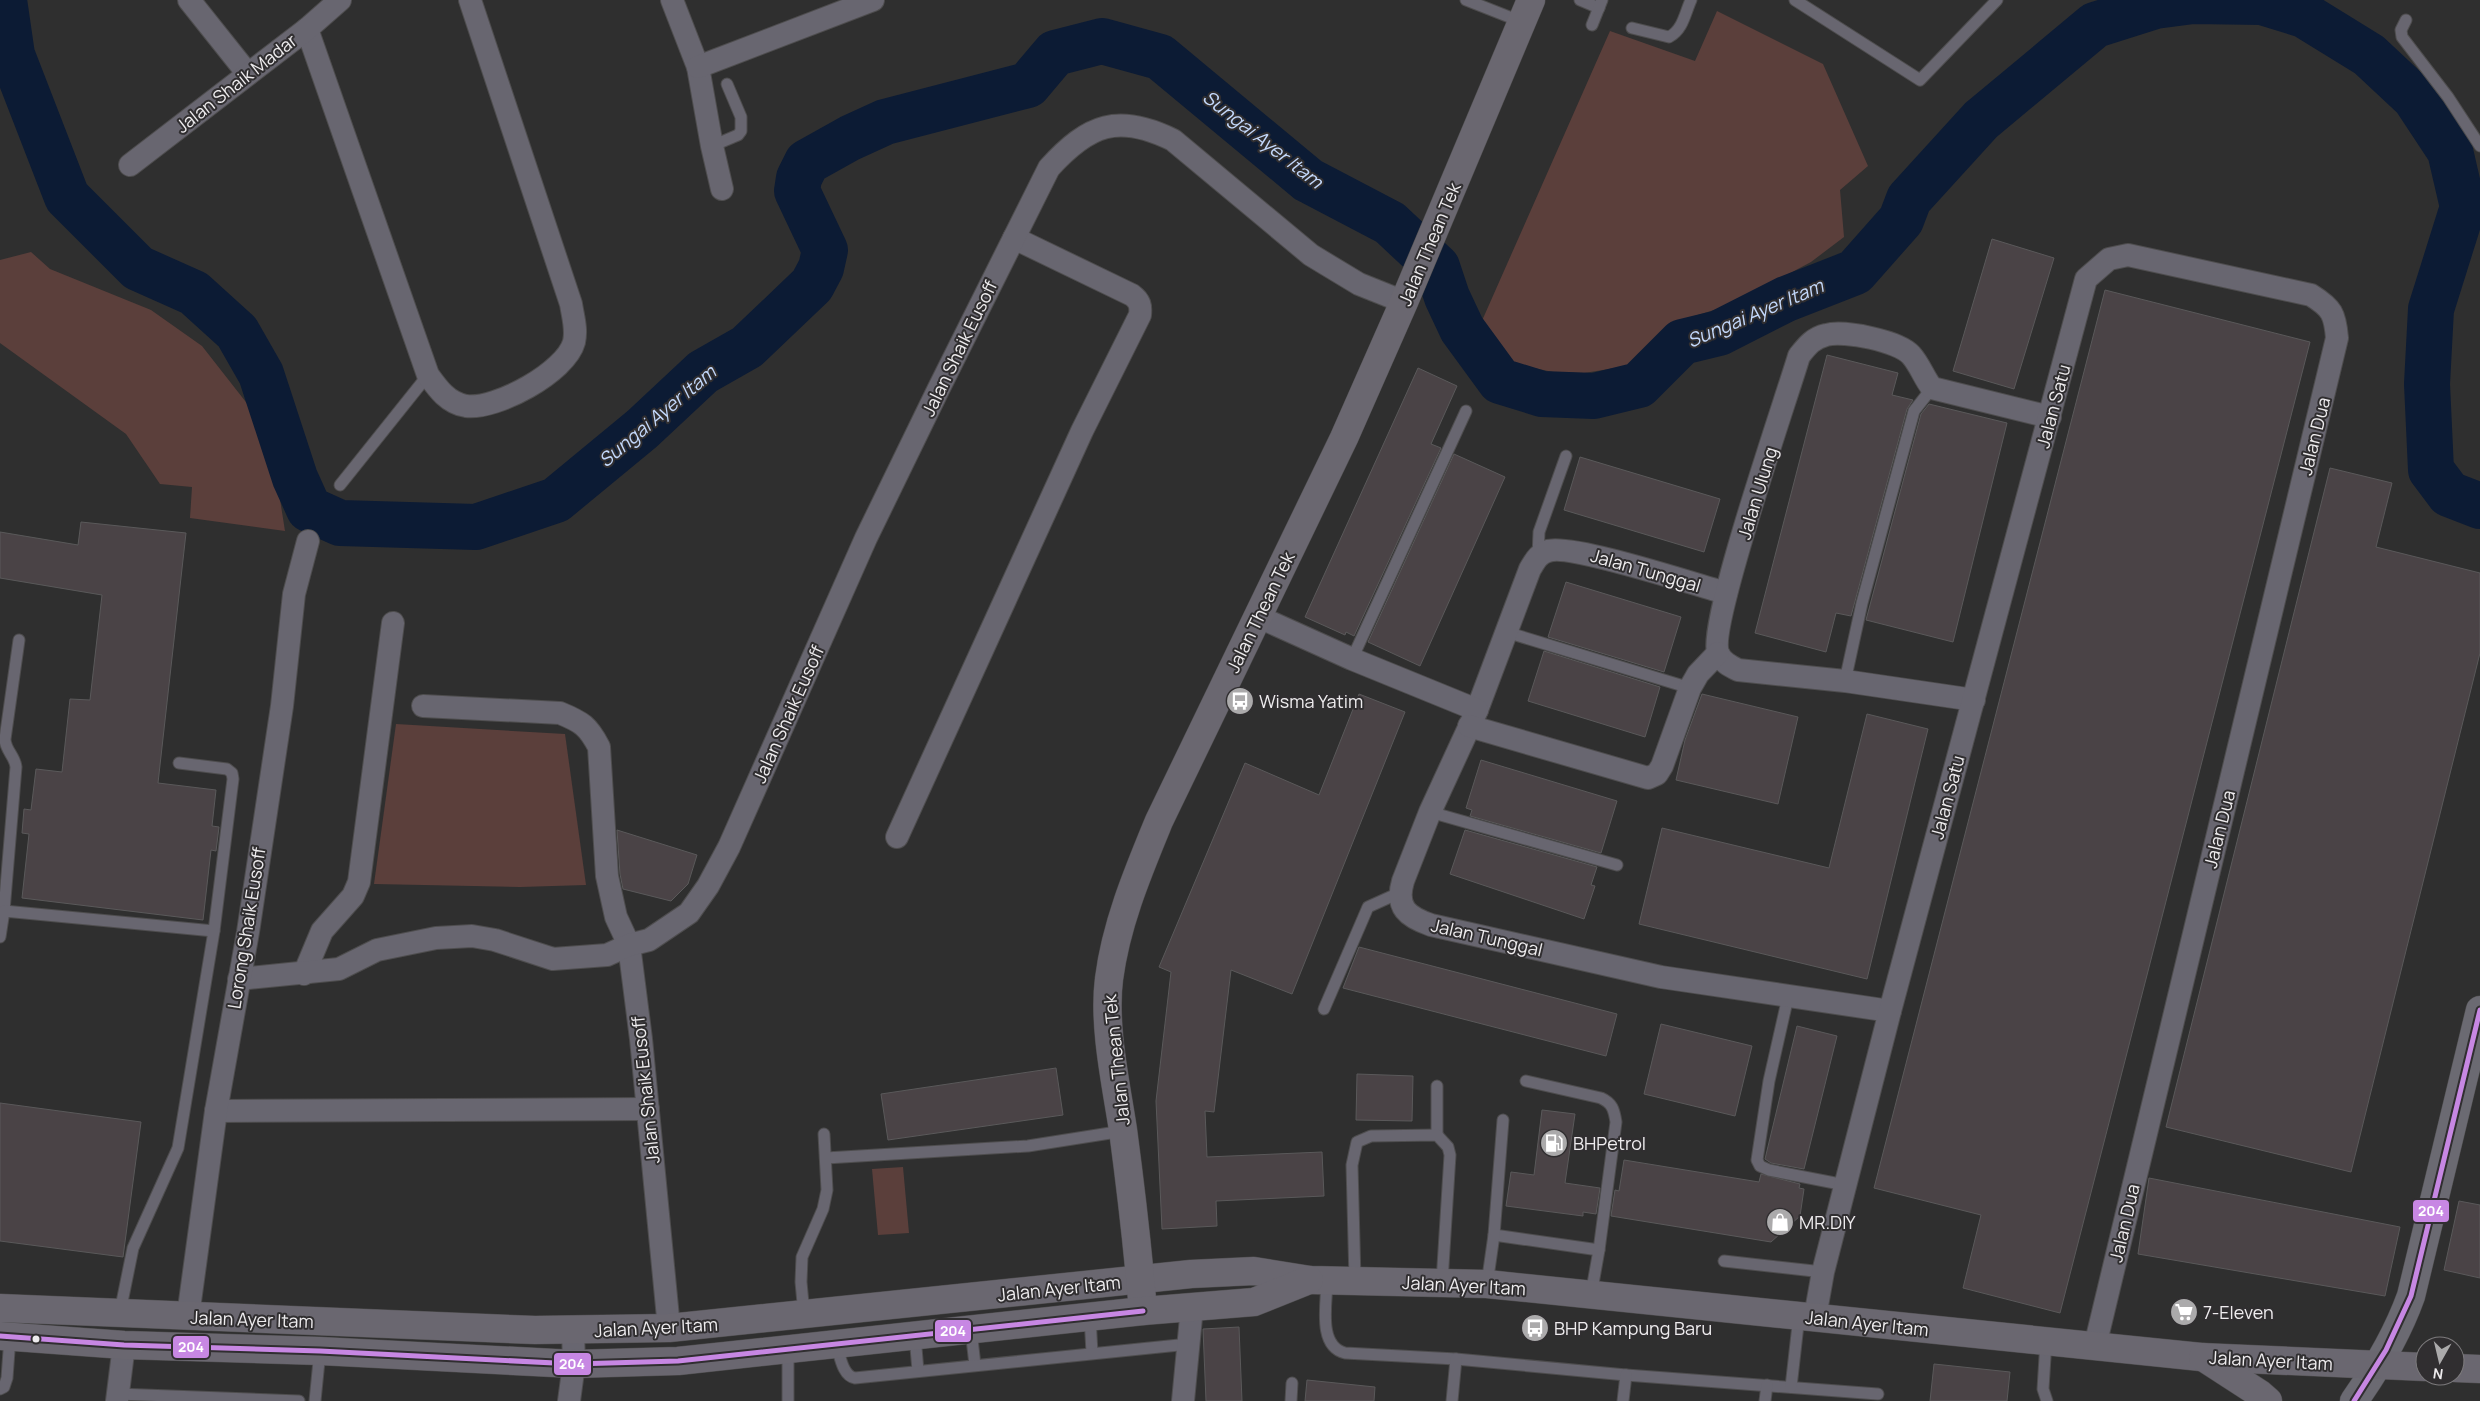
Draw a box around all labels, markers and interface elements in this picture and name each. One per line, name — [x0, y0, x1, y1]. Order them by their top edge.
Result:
street label: Jalan Shaik Madar — [170, 28, 302, 138]
water label: Sungai Ayer Itam — [1198, 84, 1330, 195]
street label: Jalan Thean Tek — [1392, 178, 1466, 309]
water label: Sungai Ayer Itam — [1683, 272, 1829, 353]
street label: Jalan Shaik Eusoff — [916, 276, 1002, 420]
water label: Sungai Ayer Itam — [593, 358, 723, 473]
street label: Jalan Satu — [2030, 361, 2076, 451]
street label: Jalan Dua — [2293, 394, 2335, 478]
street label: Jalan Ulung — [1732, 444, 1782, 542]
street label: Jalan Tunggal — [1588, 543, 1704, 597]
street label: Jalan Thean Tek — [1220, 547, 1300, 676]
street label: Jalan Shaik Eusoff — [747, 641, 829, 787]
bus stop icon: Wisma Yatim — [1225, 686, 1255, 716]
place label: Wisma Yatim — [1259, 689, 1363, 713]
street label: Jalan Satu — [1924, 752, 1970, 842]
street label: Jalan Dua — [2198, 787, 2240, 871]
street label: Lorong Shaik Eusoff — [221, 845, 271, 1010]
street label: Jalan Tunggal — [1429, 913, 1545, 961]
street label: Jalan Thean Tek — [1097, 992, 1135, 1127]
street label: Jalan Shaik Eusoff — [625, 1015, 665, 1165]
fuel station icon: BHPetrol — [1539, 1128, 1569, 1158]
place label: BHPetrol — [1573, 1131, 1646, 1155]
street label: Jalan Dua — [2103, 1182, 2145, 1264]
line badge: 204 — [2412, 1199, 2450, 1223]
text: 204 — [2418, 1201, 2444, 1220]
shop icon: MR.DIY — [1765, 1207, 1795, 1237]
place label: MR.DIY — [1799, 1210, 1857, 1234]
street label: Jalan Ayer Itam — [996, 1270, 1122, 1306]
street label: Jalan Ayer Itam — [1402, 1270, 1526, 1300]
supermarket icon: 7-Eleven — [2169, 1297, 2199, 1327]
place label: 7-Eleven — [2203, 1300, 2274, 1324]
street label: Jalan Ayer Itam — [190, 1305, 314, 1333]
street label: Jalan Ayer Itam — [1804, 1305, 1930, 1341]
street label: Jalan Ayer Itam — [594, 1312, 718, 1342]
bus stop icon: BHP Kampung Baru — [1520, 1313, 1550, 1343]
place label: BHP Kampung Baru — [1554, 1316, 1712, 1340]
line badge: 204 — [934, 1319, 972, 1343]
text: 204 — [940, 1321, 966, 1340]
unlabelled marker — [31, 1334, 41, 1344]
line badge: 204 — [172, 1335, 210, 1359]
north arrow — [2415, 1336, 2465, 1386]
text: 204 — [178, 1337, 204, 1356]
street label: Jalan Ayer Itam — [2209, 1345, 2333, 1375]
line badge: 204 — [553, 1352, 592, 1376]
text: 204 — [559, 1354, 585, 1373]
text: N — [2432, 1364, 2444, 1384]

